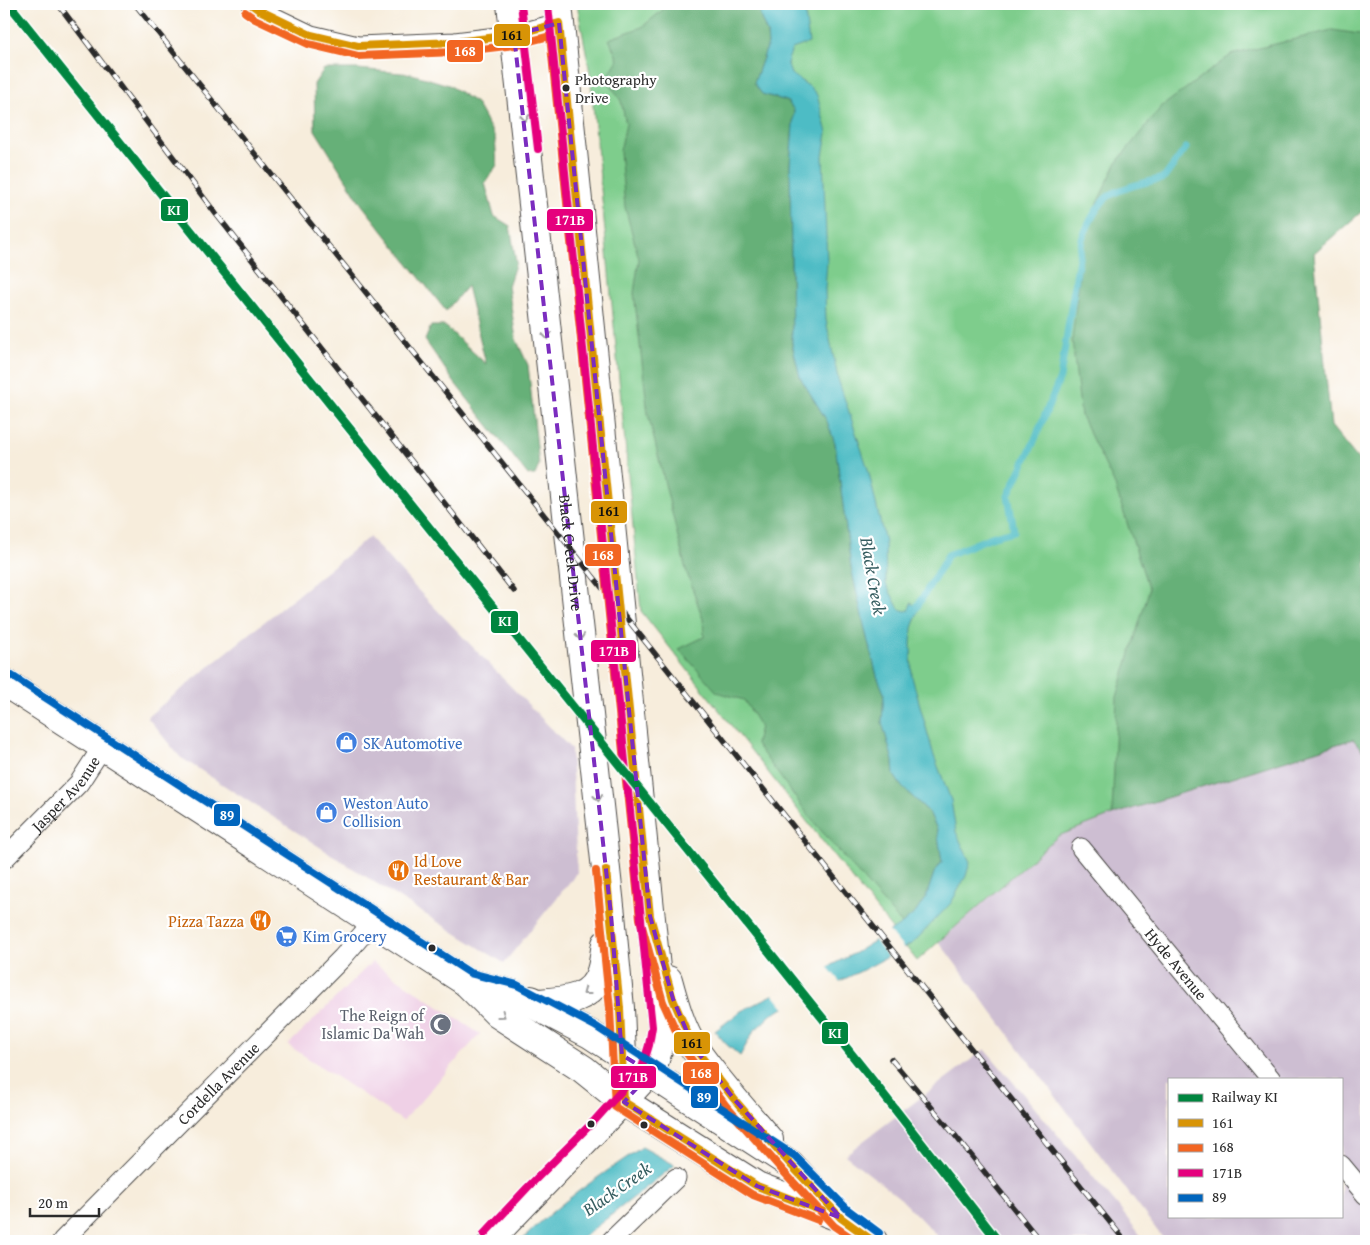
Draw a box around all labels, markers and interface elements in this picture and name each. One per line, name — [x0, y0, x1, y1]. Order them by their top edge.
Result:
line badge: 161 — [493, 23, 531, 47]
text: 161 — [501, 25, 523, 45]
line badge: 168 — [446, 39, 484, 63]
text: 168 — [454, 41, 476, 61]
place label: Photography Drive — [575, 69, 657, 108]
marker: Photography Drive — [561, 83, 571, 93]
one-way arrow — [519, 114, 530, 122]
line badge: KI — [160, 198, 189, 222]
text: KI — [167, 200, 181, 220]
line badge: 171B — [546, 208, 594, 232]
text: 171B — [555, 210, 585, 230]
one-way arrow — [541, 332, 552, 340]
street label: Black Creek Drive — [553, 493, 590, 612]
line badge: 161 — [590, 500, 628, 524]
text: 161 — [598, 501, 620, 521]
water label: Black Creek — [853, 534, 894, 618]
line badge: 168 — [584, 543, 622, 567]
text: 168 — [592, 545, 614, 565]
line badge: KI — [490, 610, 519, 634]
text: KI — [498, 611, 512, 631]
one-way arrow — [574, 633, 585, 641]
line badge: 171B — [590, 639, 637, 663]
text: 171B — [599, 641, 629, 661]
shop icon: SK Automotive — [335, 731, 359, 755]
place label: SK Automotive — [363, 731, 462, 755]
street label: Jasper Avenue — [24, 751, 106, 838]
place label: Weston Auto Collision — [343, 791, 428, 833]
one-way arrow — [592, 795, 603, 803]
shop icon: Weston Auto Collision — [315, 800, 339, 824]
line badge: 89 — [213, 803, 241, 827]
text: 89 — [220, 805, 234, 825]
place label: Id Love Restaurant & Bar — [414, 849, 529, 891]
restaurant icon: Id Love Restaurant & Bar — [386, 858, 410, 882]
place label: Pizza Tazza — [168, 909, 244, 933]
restaurant icon: Pizza Tazza — [248, 909, 272, 933]
street label: Hyde Avenue — [1139, 922, 1213, 1005]
supermarket icon: Kim Grocery — [275, 924, 299, 948]
place label: Kim Grocery — [303, 924, 387, 948]
unlabelled marker — [427, 943, 437, 953]
one-way arrow — [583, 987, 592, 995]
place label: The Reign of Islamic Da'Wah — [322, 1003, 426, 1045]
one-way arrow — [496, 1010, 505, 1018]
mosque icon: The Reign of Islamic Da'Wah — [428, 1012, 452, 1036]
line badge: KI — [821, 1021, 849, 1045]
text: KI — [828, 1023, 842, 1043]
line badge: 161 — [673, 1031, 711, 1055]
text: 161 — [681, 1033, 703, 1053]
street label: Cordella Avenue — [171, 1036, 265, 1130]
line badge: 168 — [682, 1061, 720, 1085]
text: 168 — [690, 1063, 712, 1083]
line badge: 171B — [610, 1065, 657, 1089]
text: 171B — [618, 1067, 648, 1087]
legend — [1168, 1078, 1342, 1218]
line badge: 89 — [690, 1085, 719, 1109]
text: Railway KI — [1212, 1086, 1278, 1107]
text: 89 — [697, 1087, 711, 1107]
text: 161 — [1212, 1112, 1234, 1133]
unlabelled marker — [586, 1119, 596, 1129]
unlabelled marker — [639, 1120, 649, 1130]
text: 168 — [1212, 1136, 1234, 1157]
water label: Black Creek — [576, 1155, 657, 1223]
text: 171B — [1212, 1162, 1242, 1183]
scale bar — [30, 1185, 99, 1217]
text: 89 — [1212, 1186, 1226, 1207]
text: 20 m — [38, 1192, 69, 1213]

